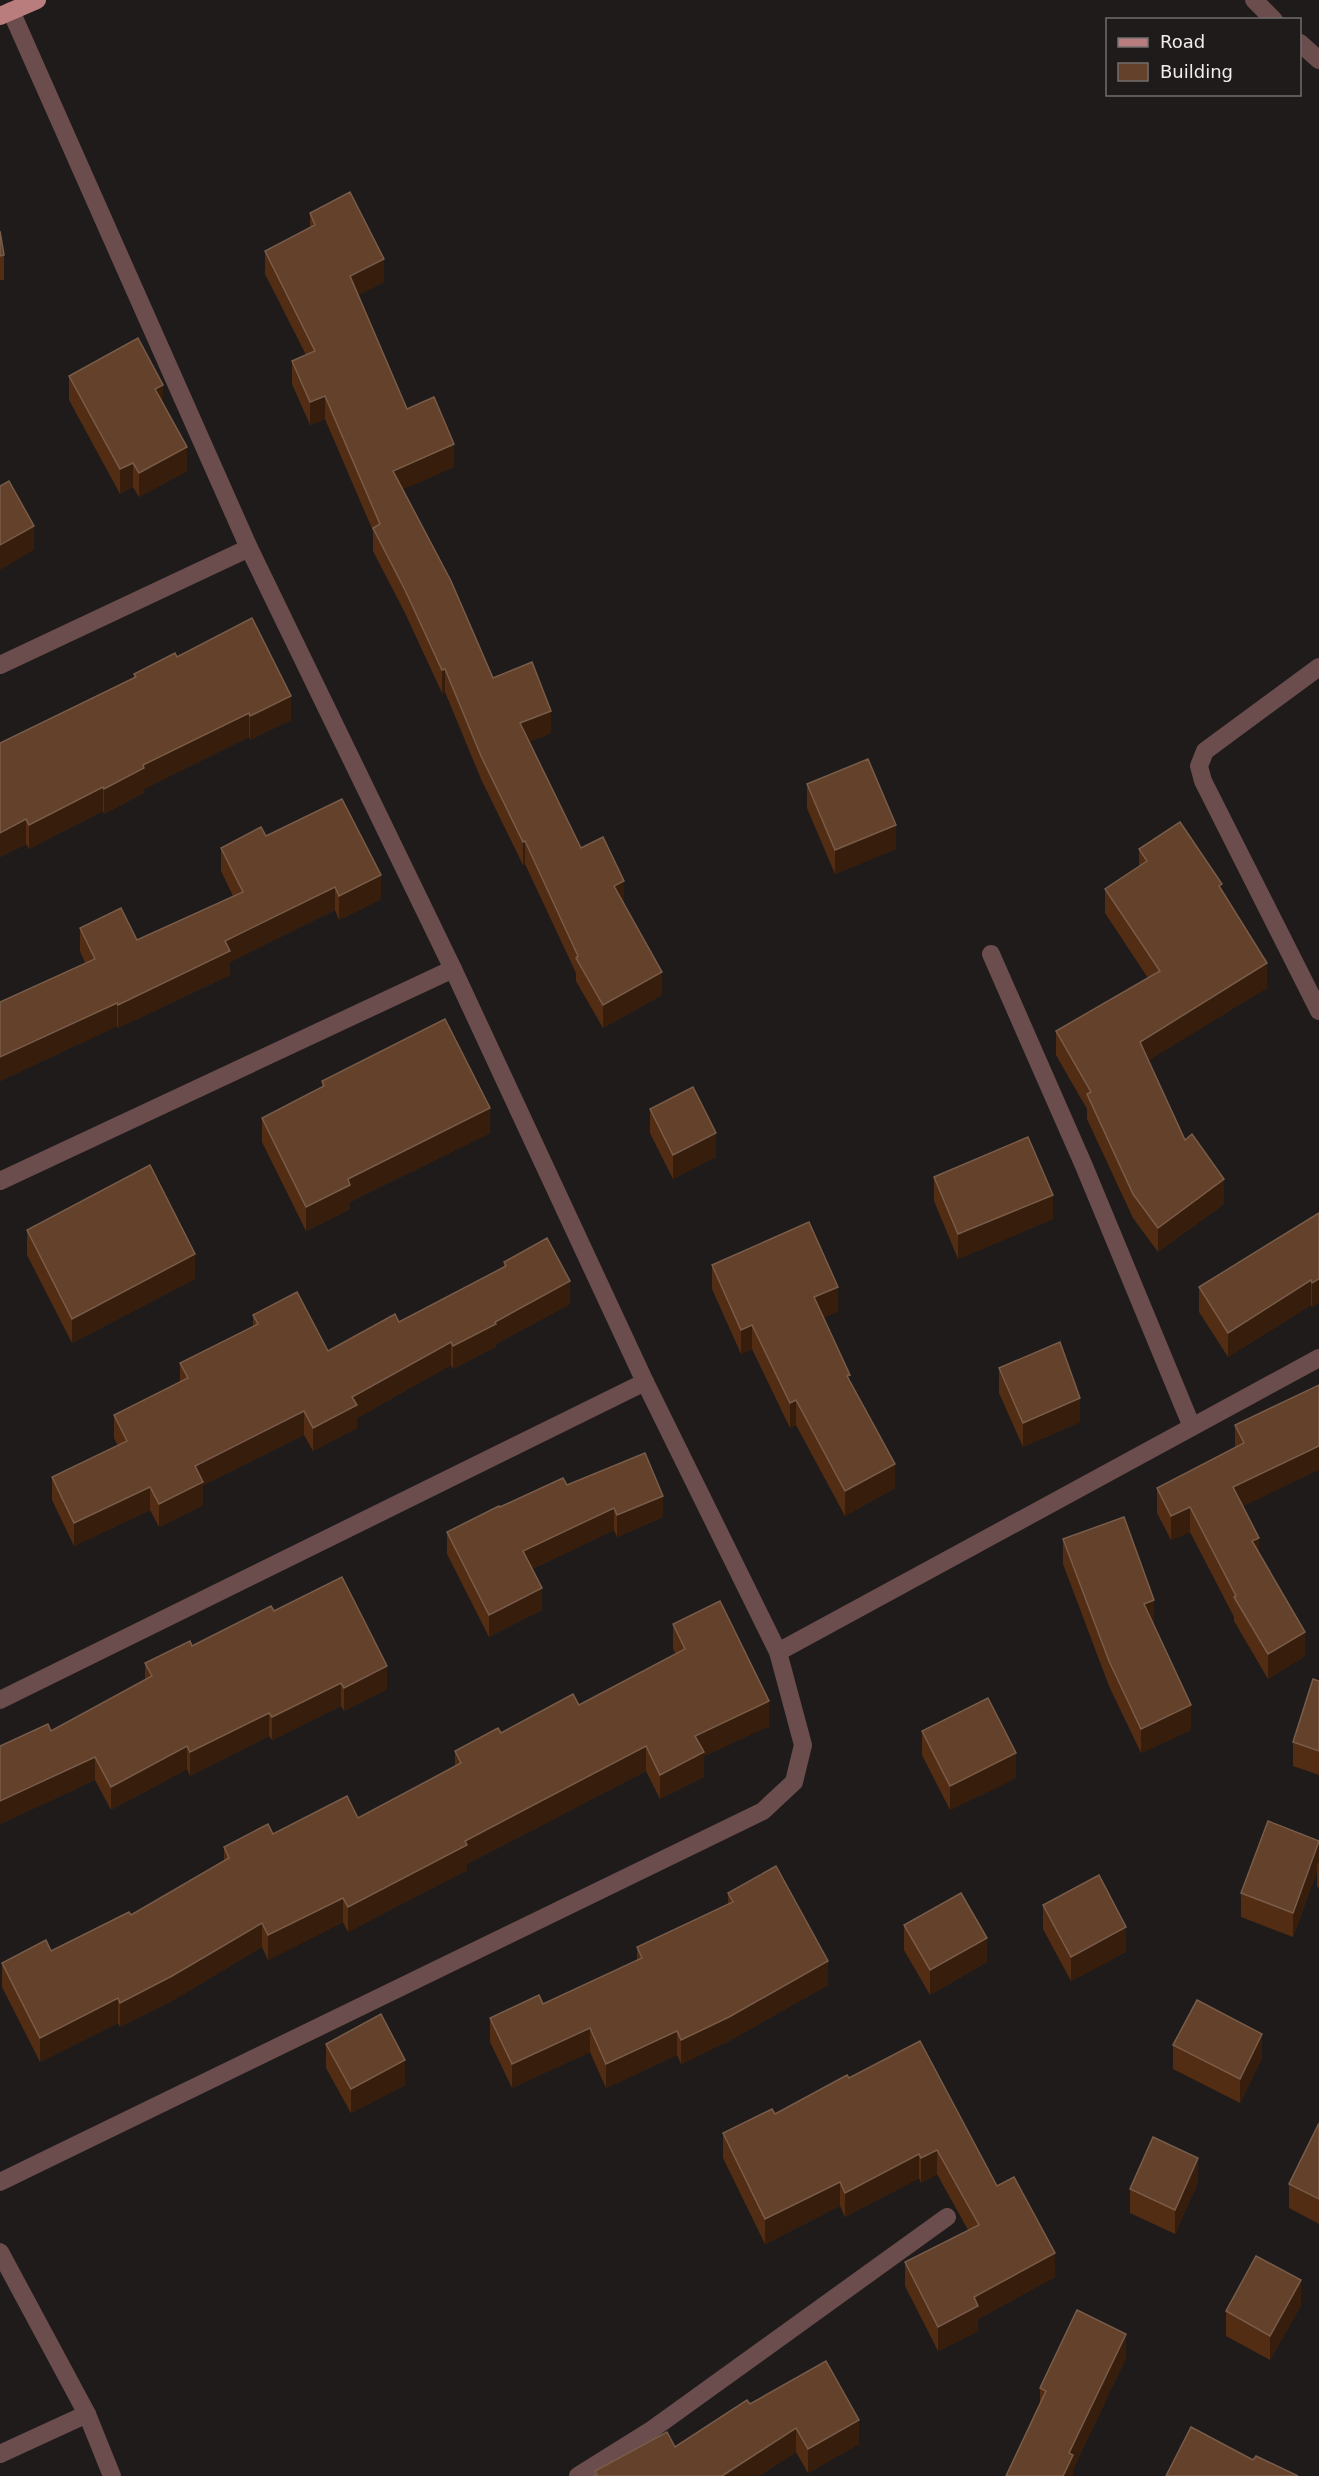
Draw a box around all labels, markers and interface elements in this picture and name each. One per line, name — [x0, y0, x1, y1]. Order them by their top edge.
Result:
legend — [1106, 18, 1301, 96]
text: Road — [1160, 31, 1205, 52]
text: Building — [1160, 61, 1233, 82]

